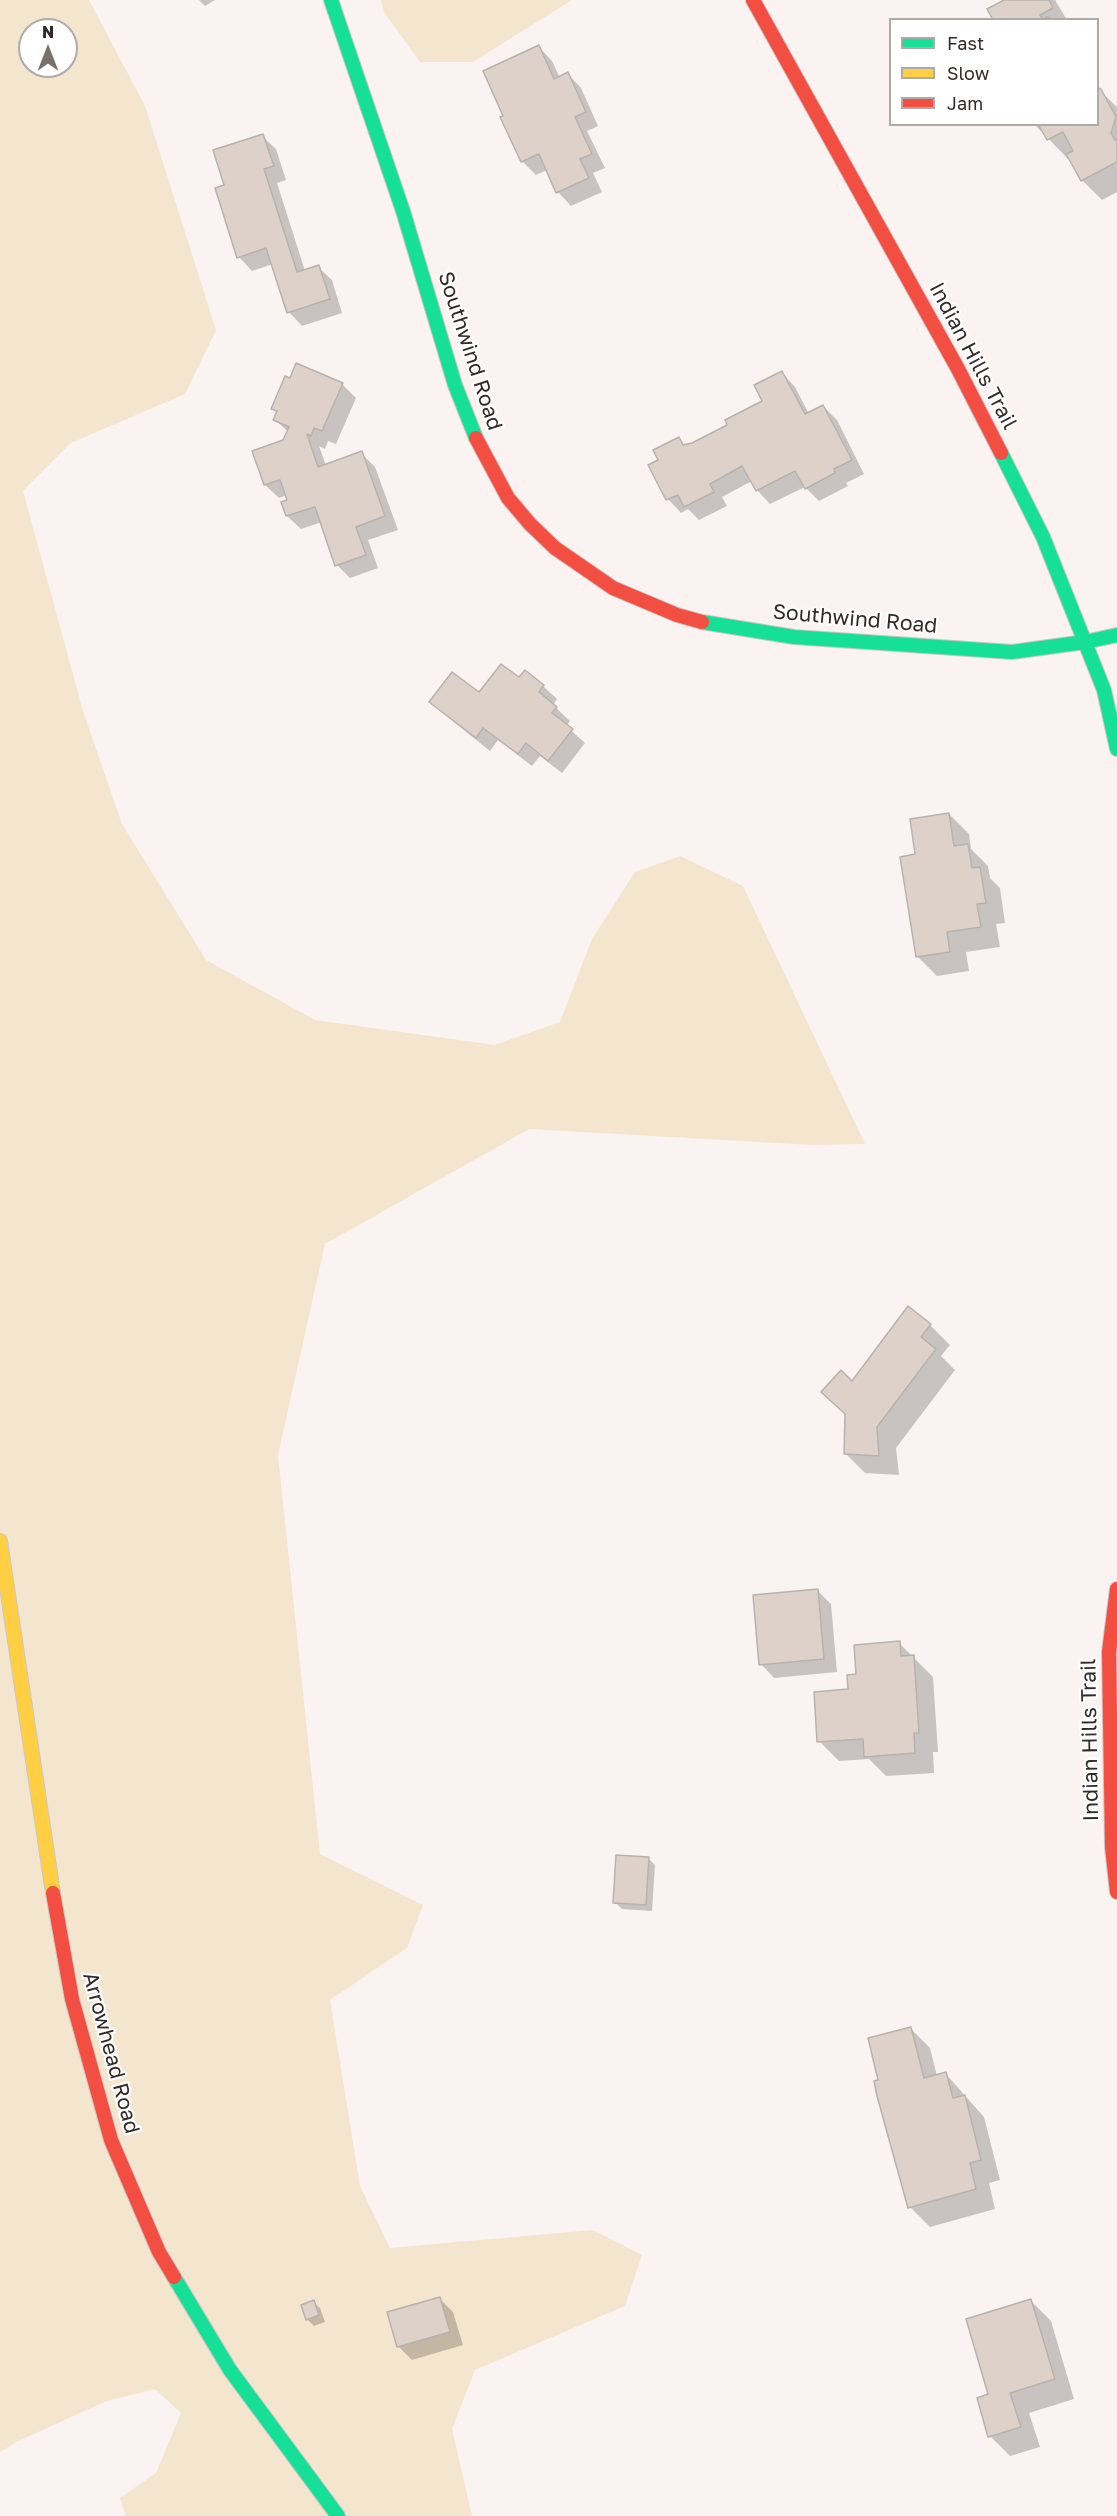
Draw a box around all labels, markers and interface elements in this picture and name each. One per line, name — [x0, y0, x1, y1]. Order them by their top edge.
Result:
north arrow — [18, 18, 78, 78]
legend — [889, 18, 1099, 126]
text: N — [42, 22, 54, 42]
text: Fast — [947, 32, 984, 54]
text: Slow — [947, 62, 989, 84]
text: Jam — [947, 92, 983, 114]
street label: Southwind Road — [433, 269, 507, 433]
street label: Indian Hills Trail — [924, 278, 1022, 434]
street label: Southwind Road — [772, 599, 938, 639]
street label: Indian Hills Trail — [1076, 1658, 1104, 1822]
street label: Arrowhead Road — [77, 1969, 145, 2137]

